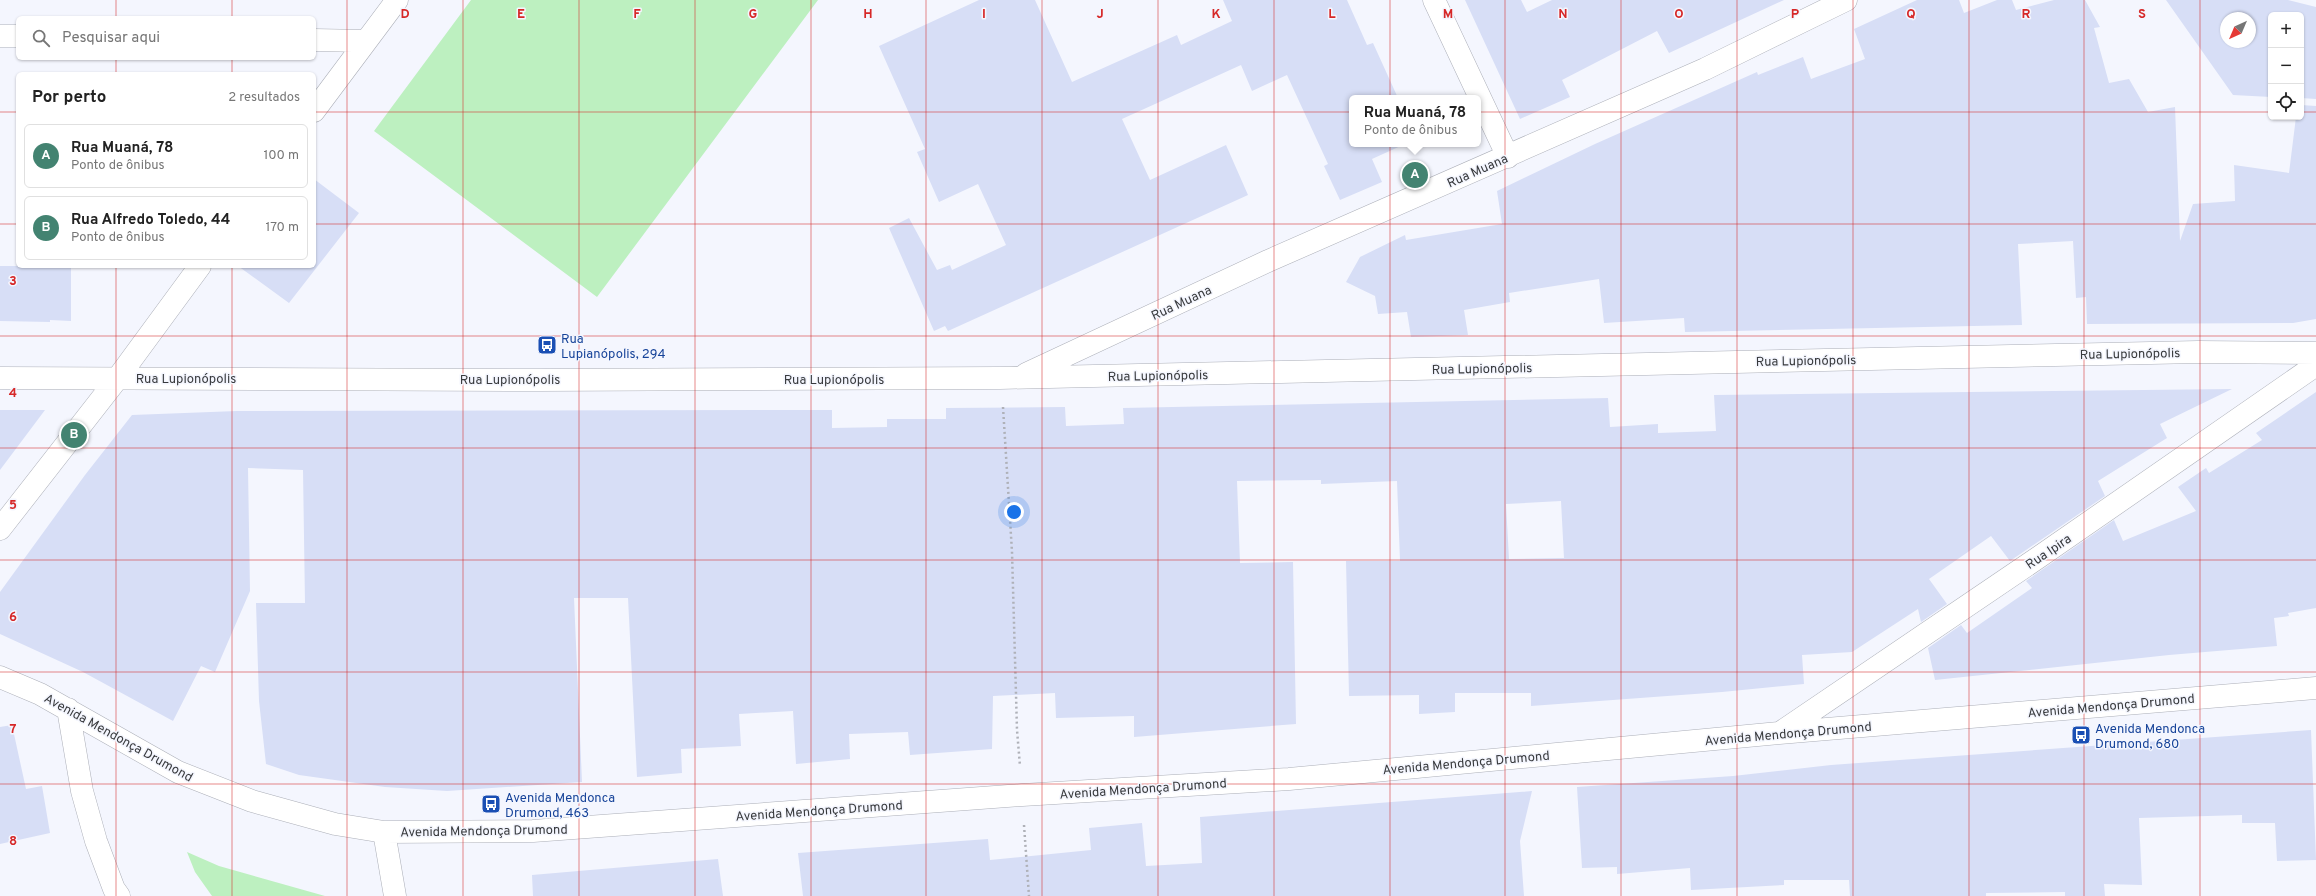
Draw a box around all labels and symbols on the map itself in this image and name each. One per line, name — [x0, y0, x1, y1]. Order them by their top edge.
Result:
text: D — [400, 7, 410, 23]
text: E — [517, 7, 525, 23]
text: F — [633, 7, 641, 23]
text: G — [749, 7, 758, 23]
text: H — [863, 7, 873, 23]
text: I — [982, 7, 986, 23]
text: J — [1096, 7, 1104, 23]
text: K — [1211, 7, 1221, 23]
text: L — [1328, 7, 1336, 23]
text: M — [1443, 7, 1453, 23]
text: N — [1558, 7, 1568, 23]
text: O — [1674, 7, 1684, 23]
text: P — [1791, 7, 1800, 23]
text: Q — [1906, 7, 1916, 23]
text: R — [2022, 7, 2031, 23]
text: S — [2138, 7, 2146, 23]
north arrow — [2220, 12, 2256, 48]
street label: Rua Muana — [1445, 151, 1511, 192]
pin: A — [1402, 160, 1428, 190]
text: 3 — [9, 274, 17, 290]
street label: Rua Muana — [1149, 283, 1215, 325]
place label: Rua Lupianópolis, 294 — [561, 332, 665, 363]
bus stop icon: Rua Lupianópolis, 294 — [536, 334, 558, 356]
street label: Rua Lupionópolis — [2080, 346, 2180, 364]
street label: Rua Lupionópolis — [1756, 353, 1856, 371]
street label: Rua Lupionópolis — [1432, 361, 1532, 379]
street label: Rua Lupionópolis — [1108, 368, 1208, 386]
street label: Rua Lupionópolis — [136, 372, 236, 388]
street label: Rua Lupionópolis — [460, 373, 560, 389]
street label: Rua Lupionópolis — [784, 373, 884, 389]
text: 4 — [9, 386, 17, 402]
pin: B — [61, 420, 87, 450]
text: 5 — [9, 498, 17, 514]
your location — [1004, 502, 1024, 522]
street label: Rua Ipira — [2023, 532, 2075, 574]
text: 6 — [9, 610, 17, 626]
street label: Avenida Mendonça Drumond — [41, 691, 195, 786]
street label: Avenida Mendonça Drumond — [2027, 692, 2195, 722]
street label: Avenida Mendonça Drumond — [1704, 720, 1872, 750]
text: 7 — [10, 722, 17, 738]
place label: Avenida Mendonca Drumond, 680 — [2095, 722, 2205, 753]
bus stop icon: Avenida Mendonca Drumond, 680 — [2070, 724, 2092, 746]
street label: Avenida Mendonça Drumond — [1382, 749, 1550, 779]
street label: Avenida Mendonça Drumond — [1059, 776, 1227, 804]
place label: Avenida Mendonca Drumond, 463 — [505, 791, 615, 822]
bus stop icon: Avenida Mendonca Drumond, 463 — [480, 793, 502, 815]
street label: Avenida Mendonça Drumond — [735, 798, 903, 826]
street label: Avenida Mendonça Drumond — [400, 823, 568, 841]
text: 8 — [9, 834, 17, 850]

